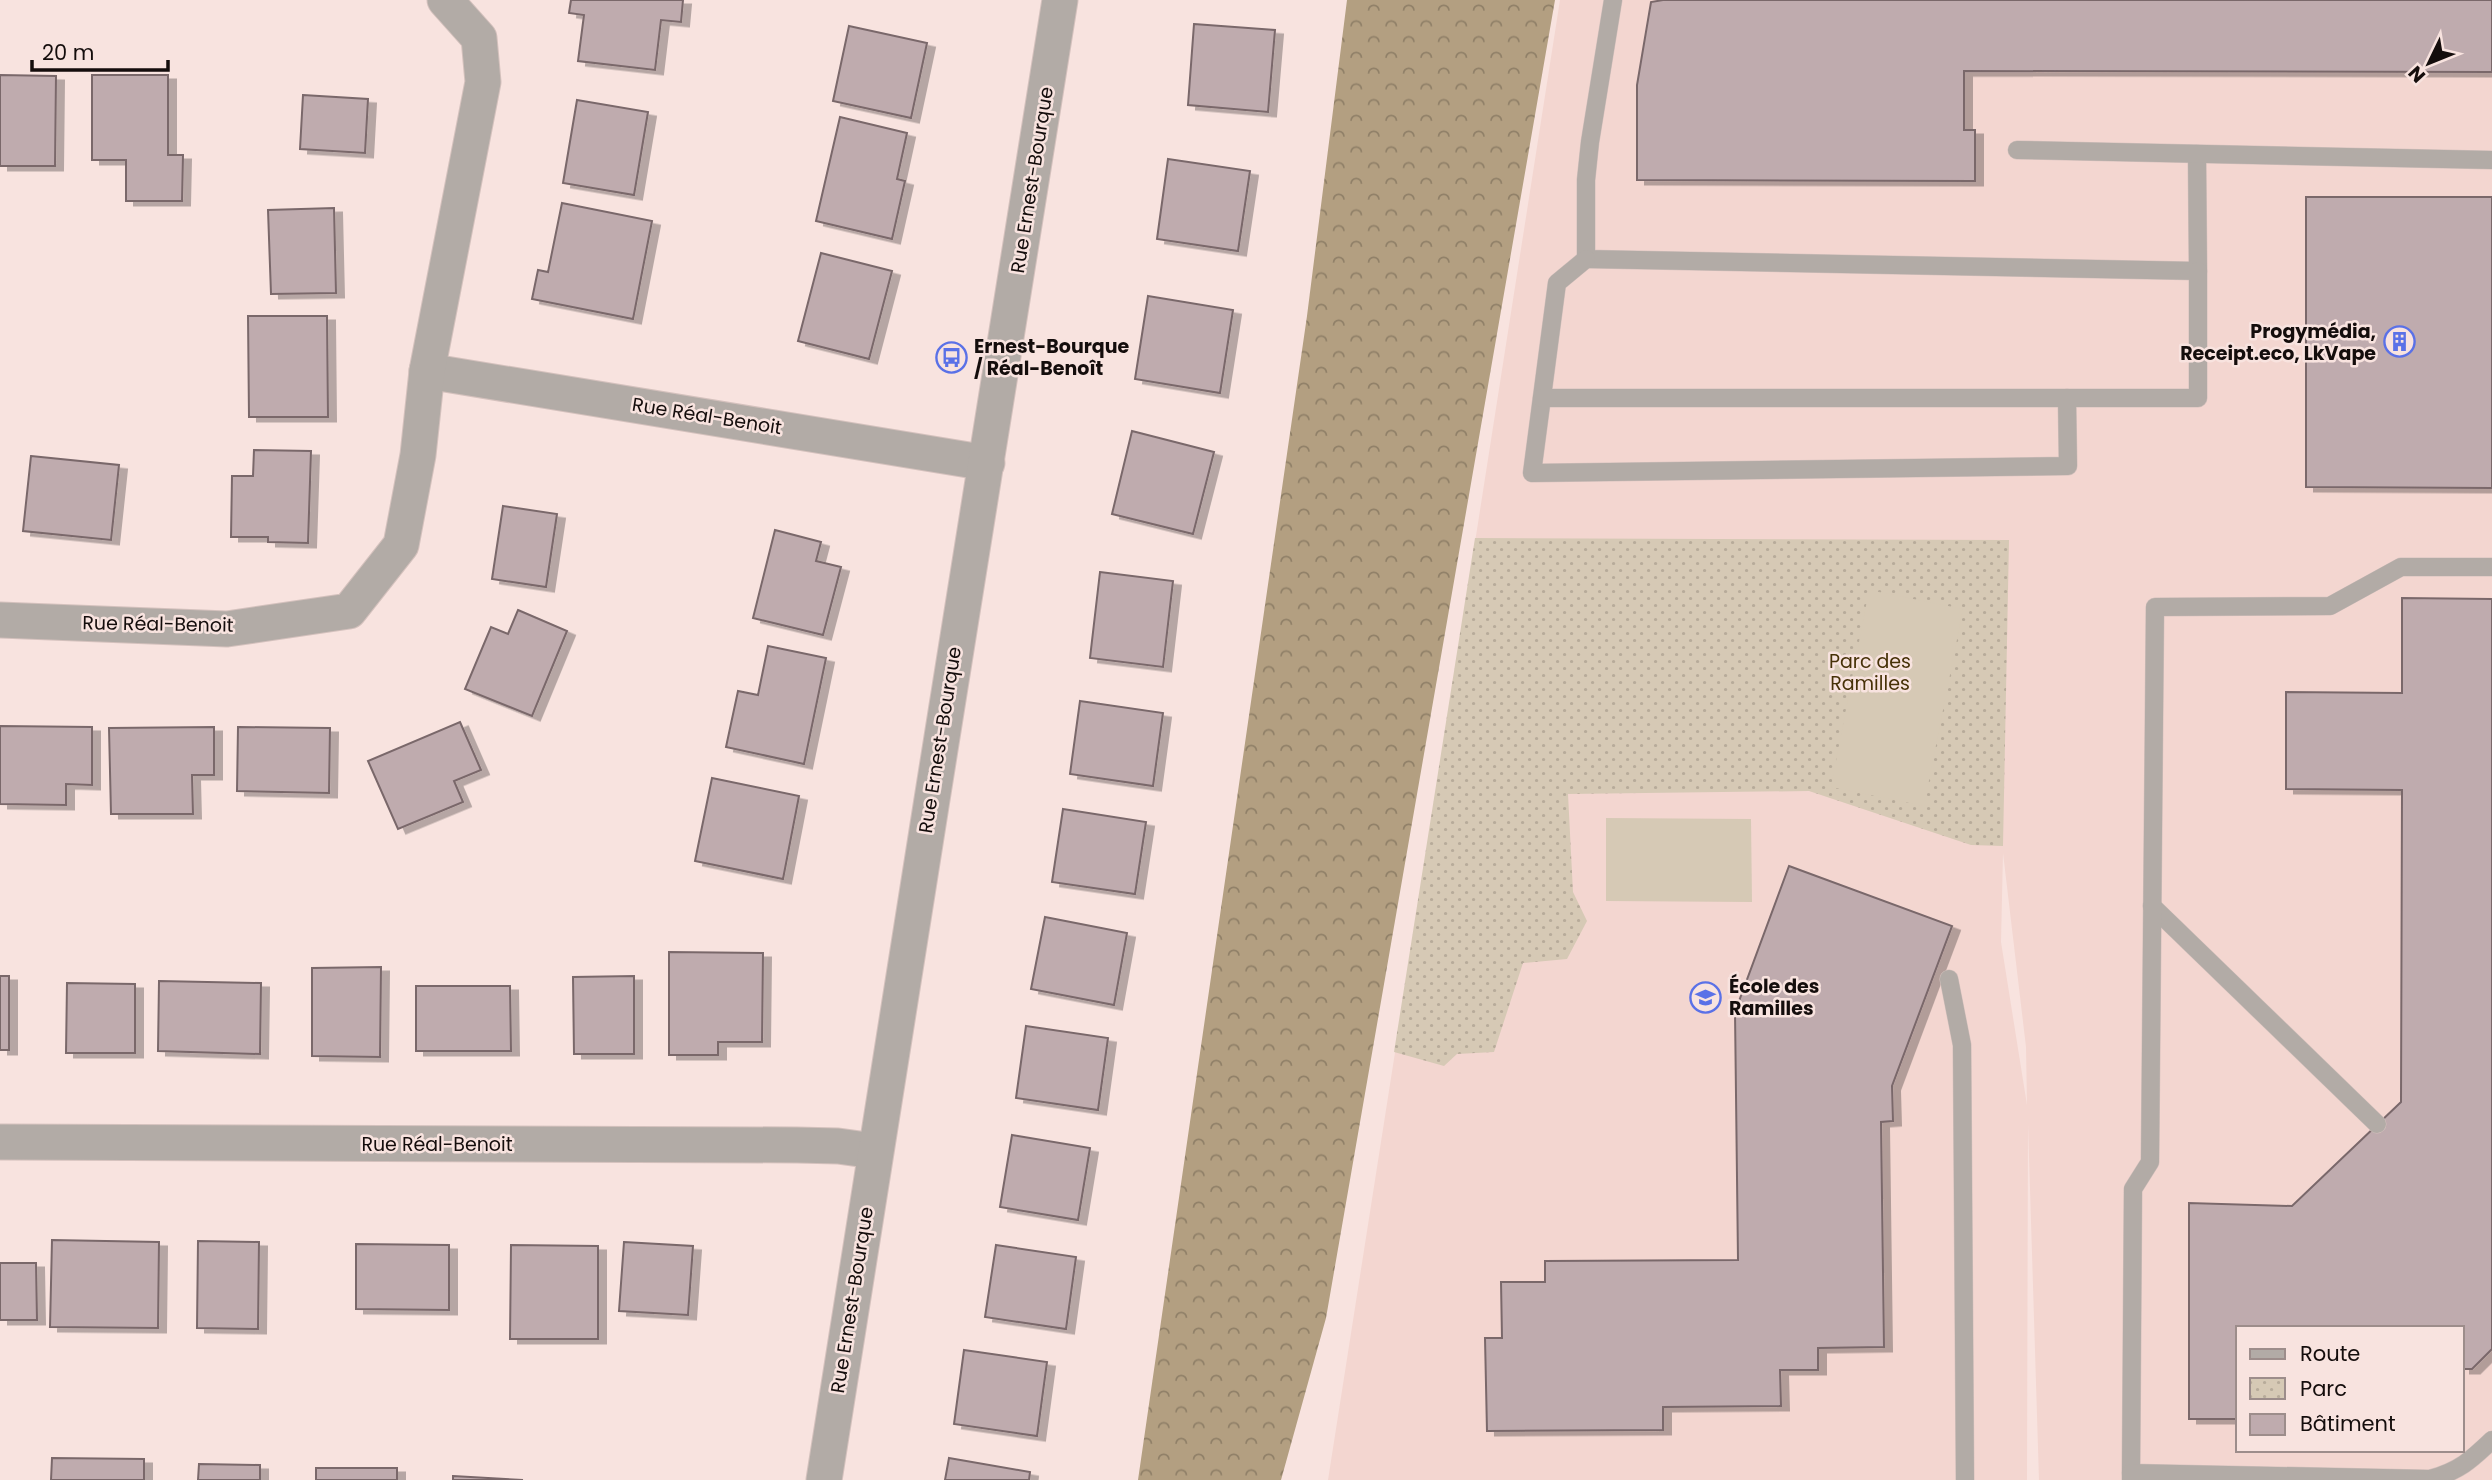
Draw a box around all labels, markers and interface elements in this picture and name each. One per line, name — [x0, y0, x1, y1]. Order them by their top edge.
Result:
scale bar — [32, 28, 168, 72]
north arrow — [2394, 28, 2464, 98]
text: 20 m — [42, 38, 95, 67]
text: N — [2402, 60, 2432, 89]
street label: Rue Ernest-Bourque — [1004, 85, 1060, 275]
place label: Progymédia, Receipt.eco, LkVape — [2180, 318, 2376, 367]
building icon: Progymédia, Receipt.eco, LkVape — [2382, 325, 2416, 359]
place label: Ernest-Bourque / Réal-Benoît — [974, 333, 1130, 382]
bus stop icon: Ernest-Bourque / Réal-Benoît — [934, 340, 968, 374]
street label: Rue Réal-Benoit — [630, 391, 784, 441]
street label: Rue Réal-Benoit — [82, 609, 234, 639]
street label: Rue Ernest-Bourque — [912, 645, 968, 835]
park label: Parc des Ramilles — [1829, 648, 1911, 697]
place label: École des Ramilles — [1729, 973, 1819, 1022]
school or university icon: École des Ramilles — [1689, 980, 1723, 1014]
street label: Rue Réal-Benoit — [361, 1131, 513, 1158]
street label: Rue Ernest-Bourque — [824, 1205, 880, 1395]
legend — [2236, 1326, 2464, 1452]
text: Route — [2300, 1339, 2360, 1368]
text: Parc — [2300, 1374, 2347, 1403]
text: Bâtiment — [2300, 1409, 2396, 1438]

